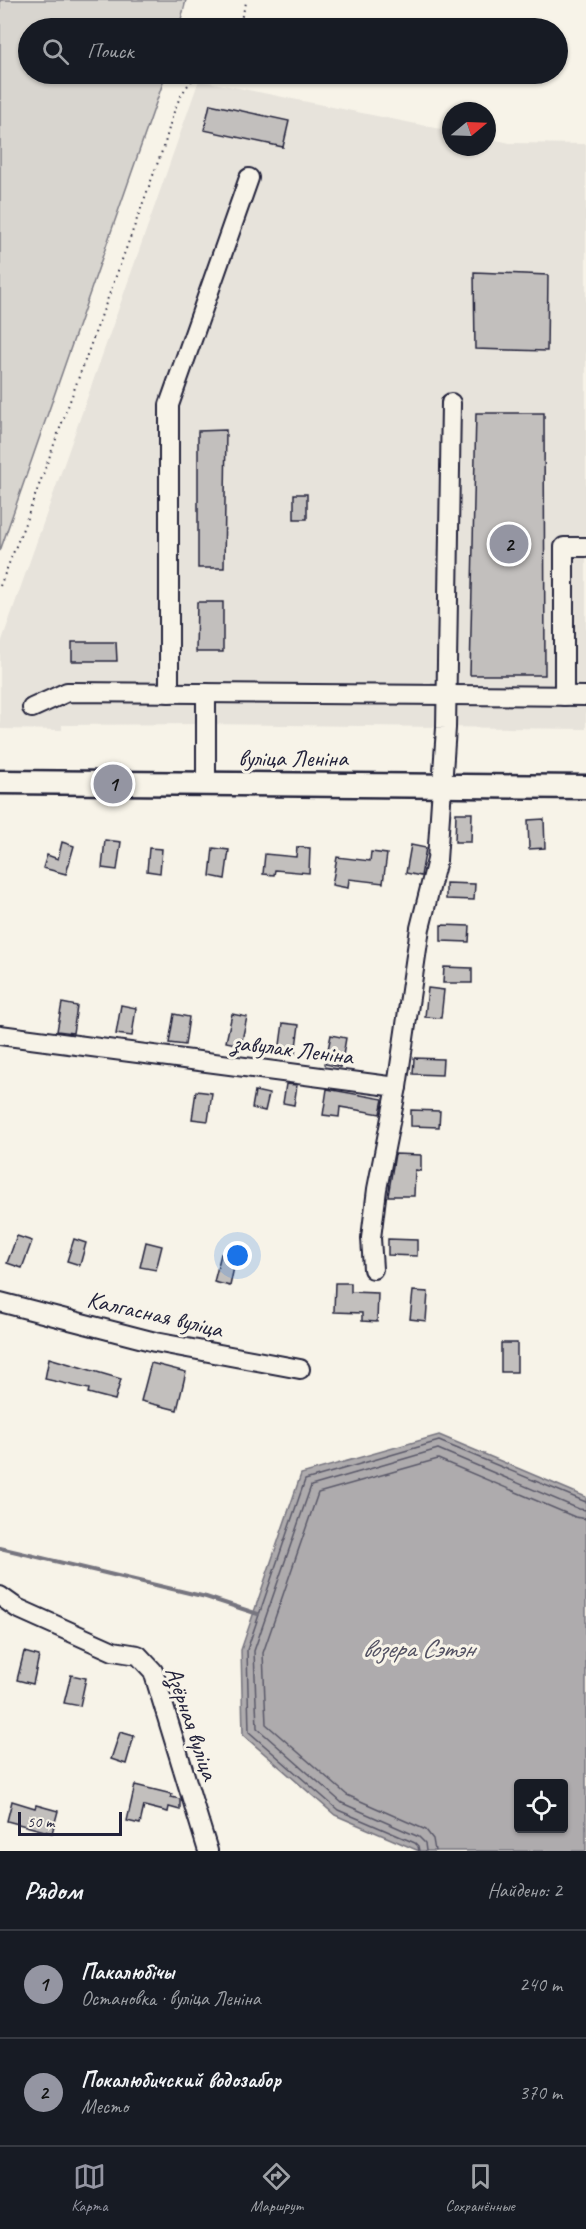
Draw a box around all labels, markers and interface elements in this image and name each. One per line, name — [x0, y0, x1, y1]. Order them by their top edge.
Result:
search box — [18, 18, 568, 84]
icon: search — [39, 35, 72, 68]
text: Поиск — [87, 37, 133, 65]
north arrow — [442, 102, 496, 156]
pin: 2 — [490, 522, 528, 566]
street label: вуліца Леніна — [238, 743, 349, 773]
pin: 1 — [94, 762, 132, 806]
street label: завулак Леніна — [228, 1026, 356, 1072]
your location — [223, 1241, 252, 1270]
street label: Калгасная вуліца — [84, 1284, 227, 1344]
water label: возера Сэтэн — [362, 1632, 478, 1665]
street label: Азёрная вуліца — [158, 1662, 226, 1785]
map controls — [514, 1779, 568, 1833]
button: locate — [514, 1779, 568, 1833]
scale bar — [18, 1809, 122, 1836]
text: 50 m — [27, 1812, 54, 1832]
text: Рядом — [24, 1874, 82, 1907]
text: Найдено: 2 — [487, 1878, 562, 1903]
text: Пакалюбічы — [81, 1958, 174, 1986]
text: 1 — [39, 1972, 48, 1997]
text: 240 m — [519, 1972, 562, 1997]
text: Остановка · вуліца Леніна — [81, 1986, 260, 2011]
text: Покалюбичский водозабор — [81, 2066, 281, 2094]
text: 2 — [39, 2080, 48, 2105]
text: 370 m — [519, 2080, 562, 2105]
text: Место — [81, 2094, 128, 2119]
tab: Карта — [71, 2160, 108, 2216]
tab: Маршрут — [250, 2160, 303, 2216]
tab: Сохранённые — [445, 2160, 515, 2216]

